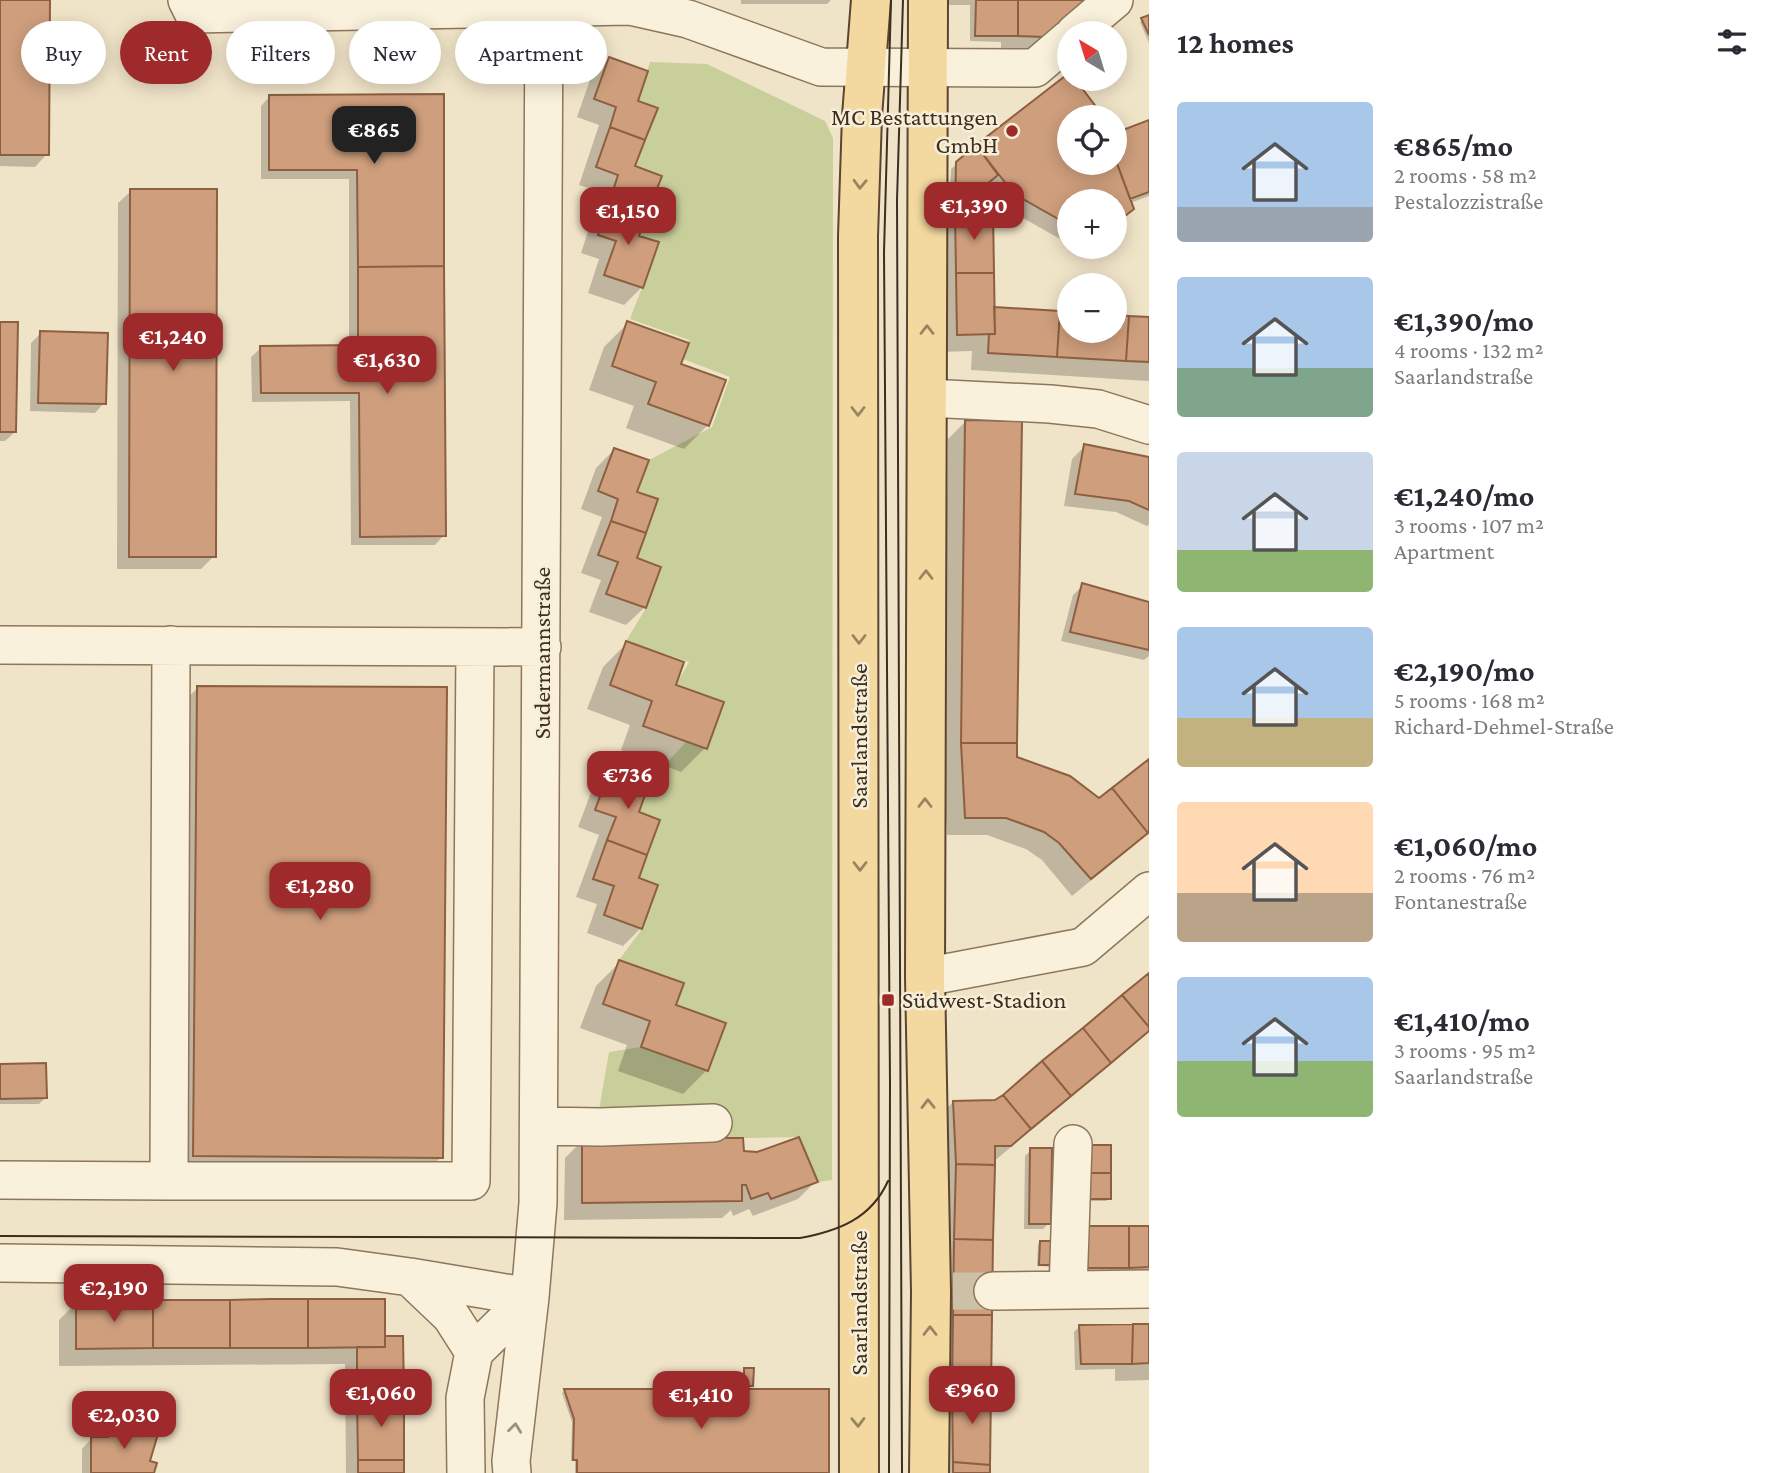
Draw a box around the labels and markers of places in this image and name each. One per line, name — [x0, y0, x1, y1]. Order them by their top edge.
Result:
place label: MC Bestattungen GmbH — [831, 103, 998, 158]
pin: €865 — [333, 106, 415, 166]
marker: MC Bestattungen GmbH — [1004, 123, 1020, 139]
pin: €1,390 — [917, 182, 1031, 242]
pin: €1,150 — [571, 188, 685, 247]
pin: €1,240 — [116, 314, 230, 373]
pin: €1,630 — [330, 336, 444, 396]
pin: €736 — [587, 752, 669, 811]
pin: €1,280 — [263, 862, 377, 922]
place label: Südwest-Stadion — [902, 986, 1067, 1013]
marker: Südwest-Stadion — [880, 992, 896, 1008]
pin: €2,190 — [57, 1264, 171, 1324]
pin: €960 — [931, 1366, 1013, 1426]
pin: €1,060 — [324, 1370, 438, 1429]
pin: €1,410 — [644, 1372, 758, 1431]
pin: €2,030 — [67, 1392, 181, 1451]

